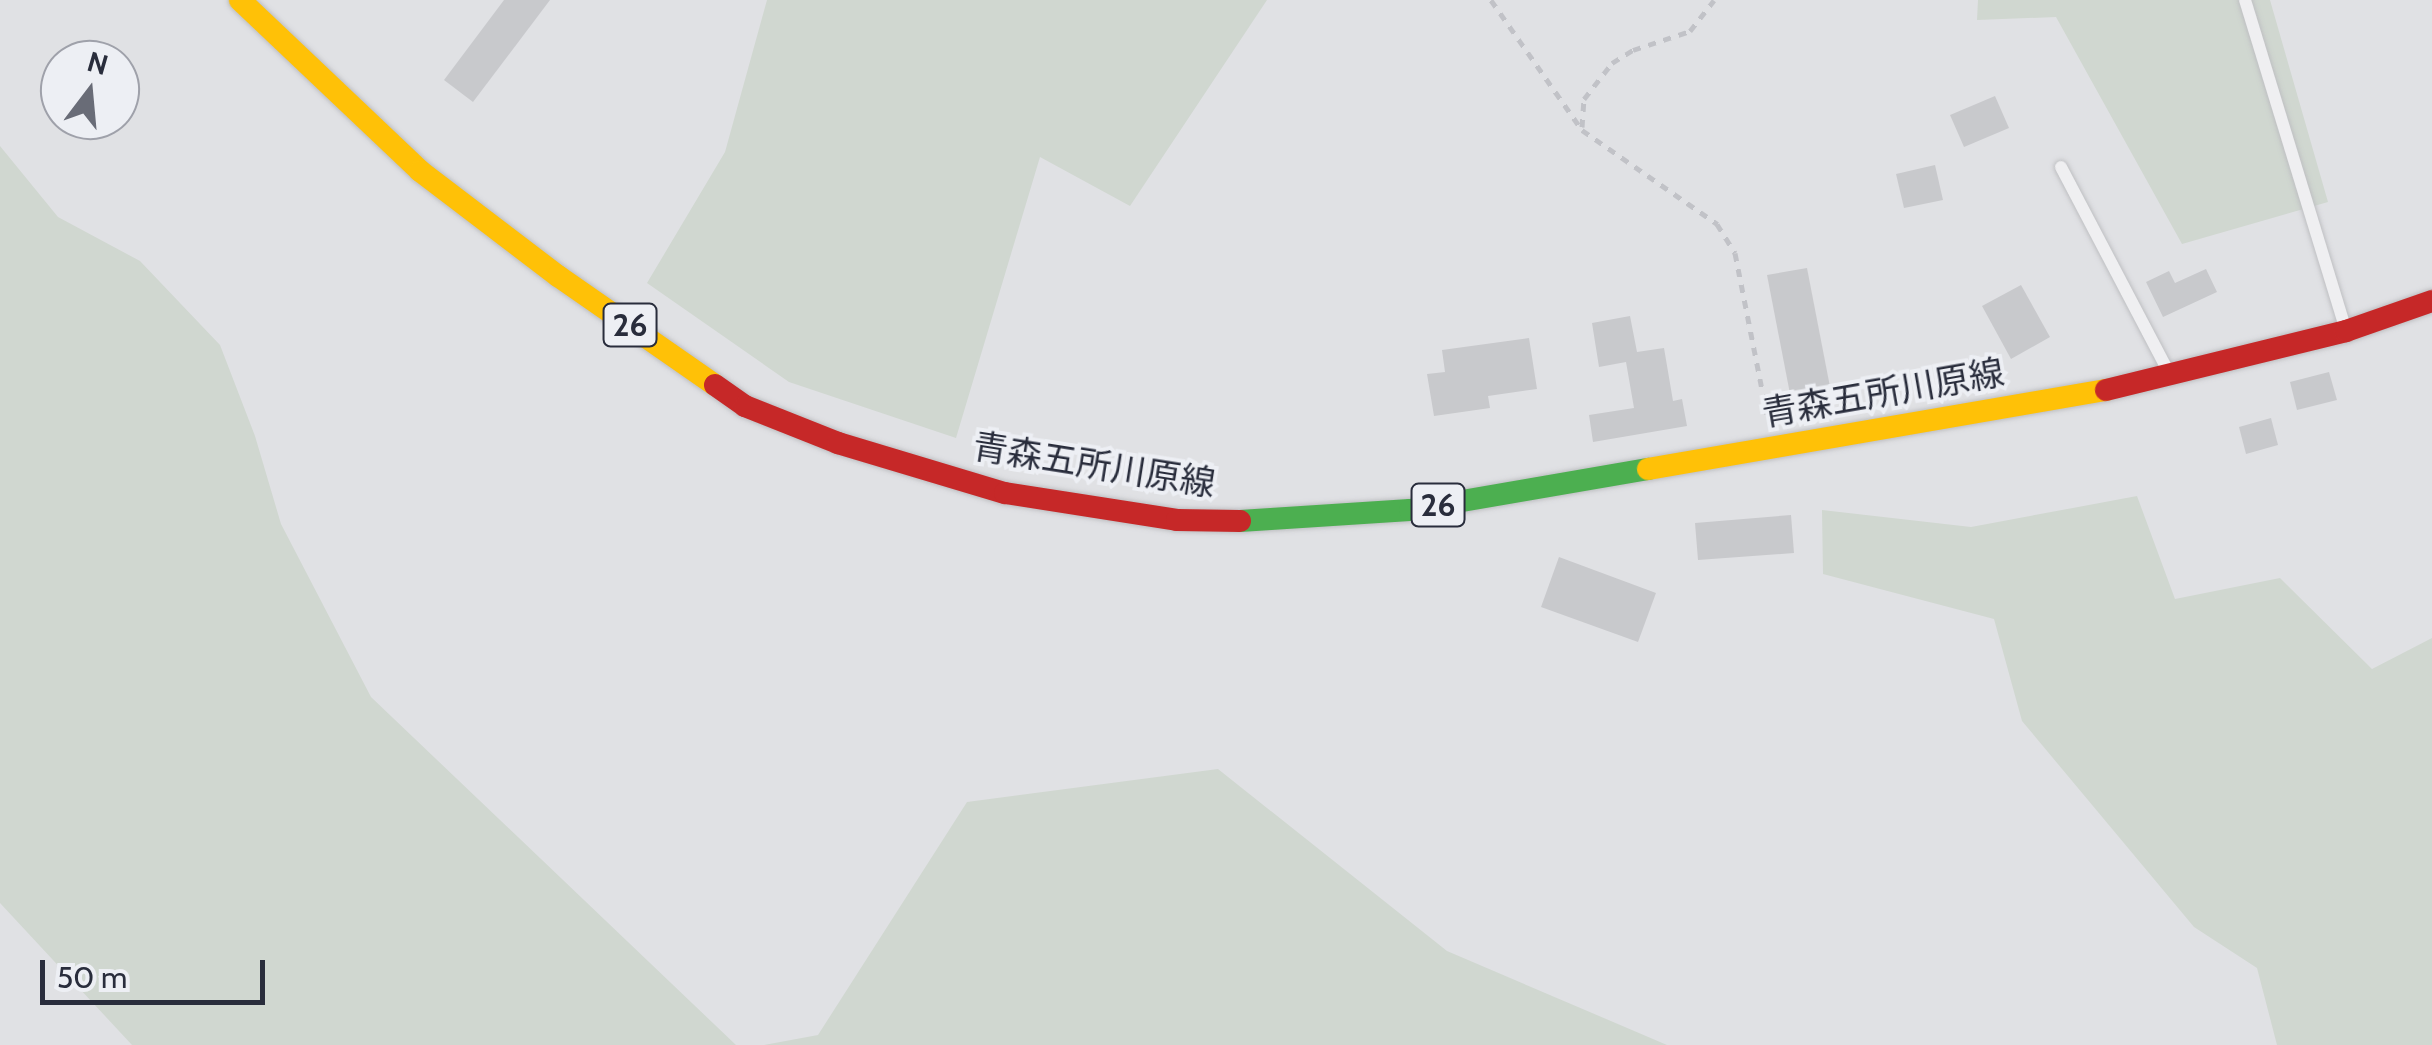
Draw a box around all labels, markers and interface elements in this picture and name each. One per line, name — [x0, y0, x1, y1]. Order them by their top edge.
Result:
north arrow — [40, 40, 140, 140]
text: N — [84, 44, 112, 82]
road number: 26 — [602, 298, 658, 352]
street label: 青森五所川原線 — [1759, 351, 2007, 435]
street label: 青森五所川原線 — [970, 425, 1218, 505]
road number: 26 — [1410, 478, 1466, 532]
scale bar — [45, 940, 270, 1002]
text: 50 m — [57, 959, 127, 996]

